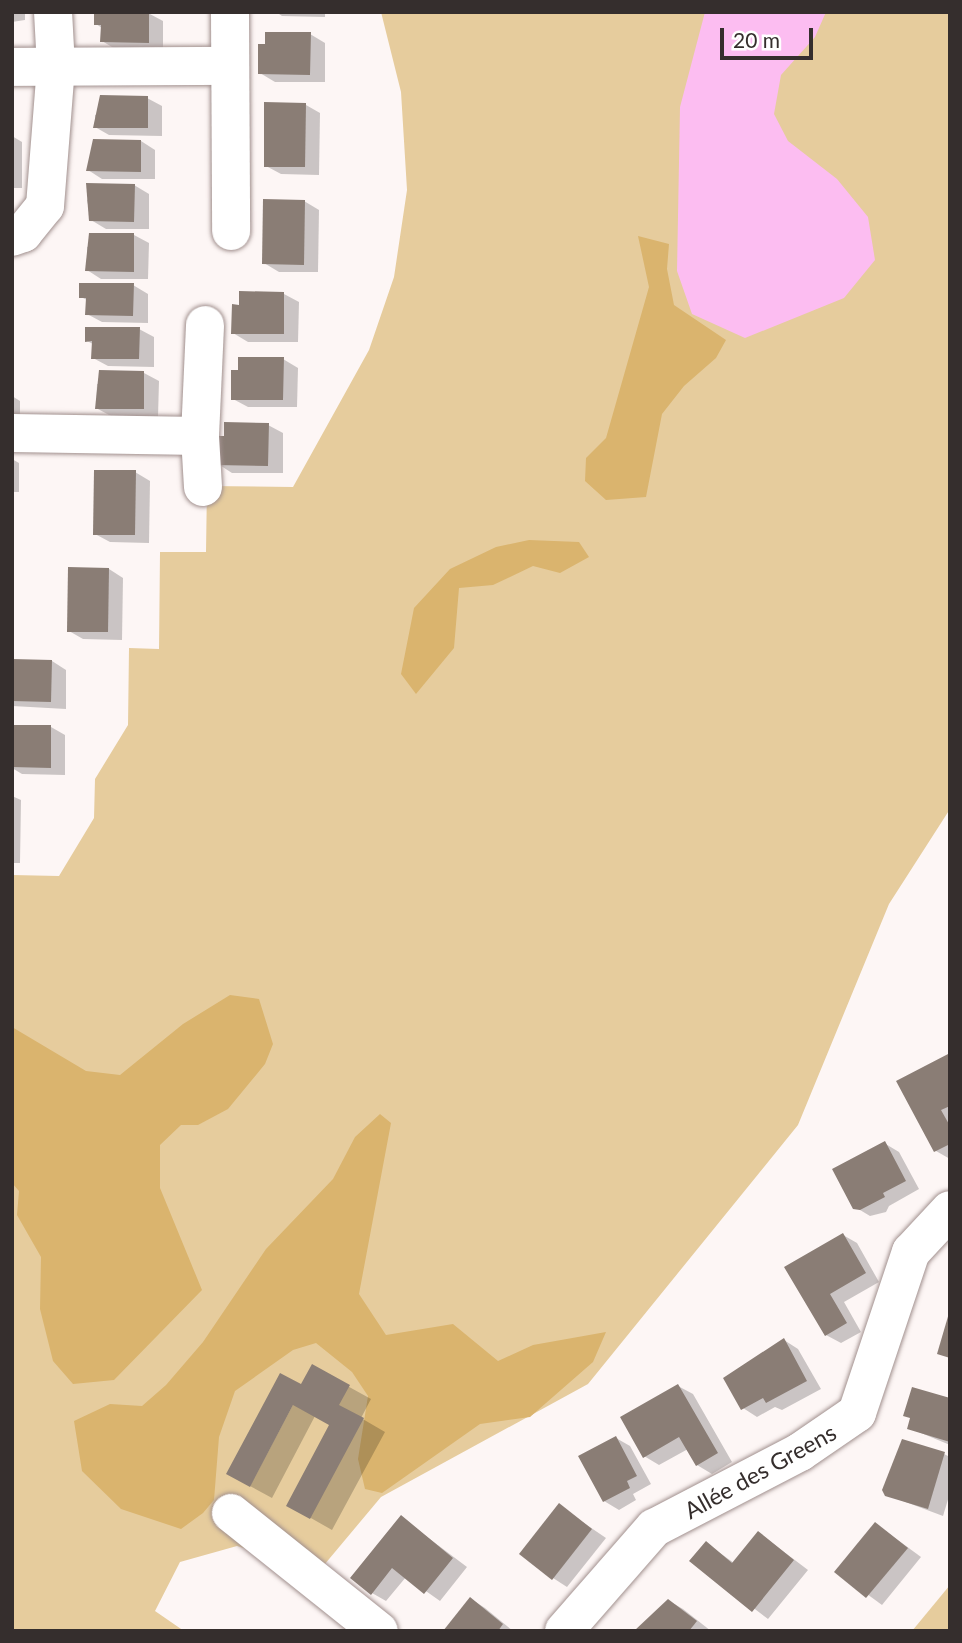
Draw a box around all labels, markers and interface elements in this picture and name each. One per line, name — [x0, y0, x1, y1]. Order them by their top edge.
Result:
scale bar — [724, 14, 817, 58]
text: 20 m — [733, 27, 780, 52]
street label: Allée des Greens — [679, 1418, 841, 1524]

